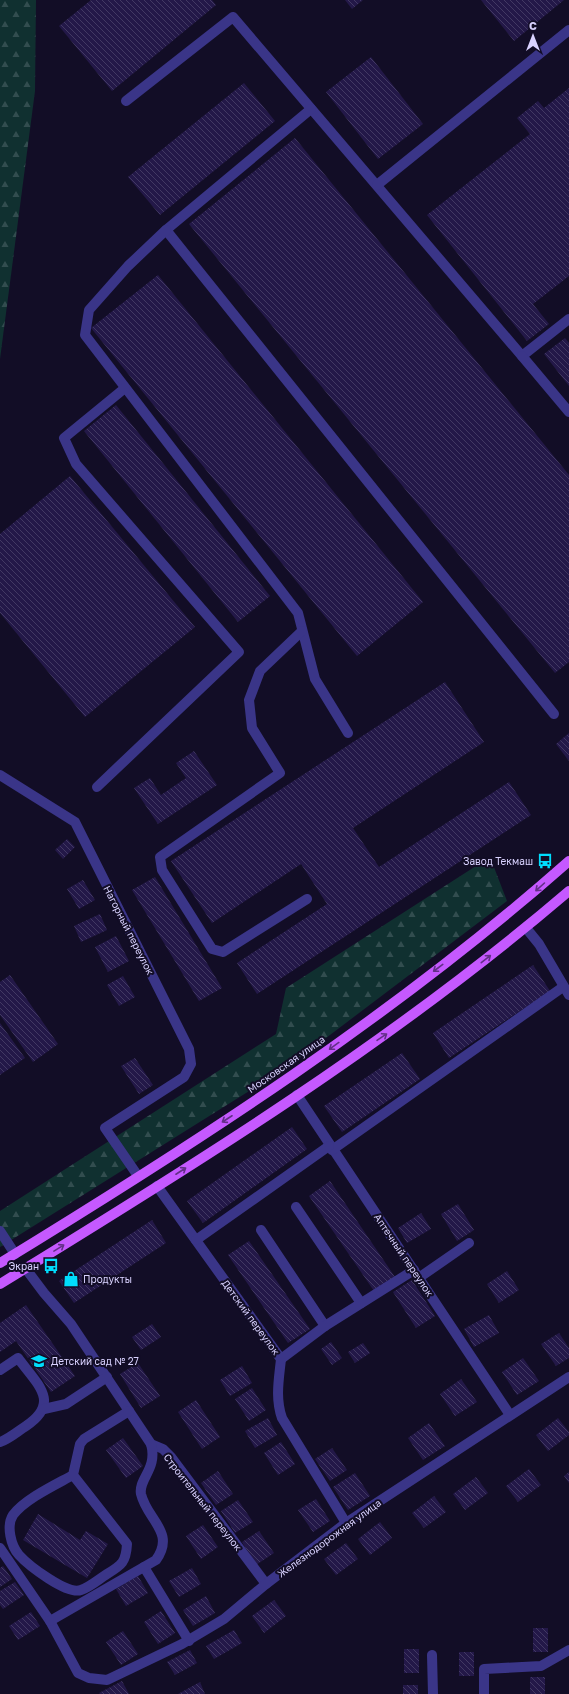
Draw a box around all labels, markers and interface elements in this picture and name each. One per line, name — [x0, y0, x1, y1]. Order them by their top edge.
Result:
north arrow — [513, 16, 553, 56]
text: С — [529, 19, 537, 32]
bus stop icon: Завод Текмаш — [536, 852, 554, 870]
place label: Завод Текмаш — [463, 855, 533, 867]
one-way arrow — [535, 882, 545, 891]
street label: Нагорный переулок — [101, 883, 157, 977]
one-way arrow — [481, 954, 492, 963]
one-way arrow — [433, 964, 444, 972]
street label: Московская улица — [245, 1033, 327, 1095]
one-way arrow — [376, 1033, 387, 1041]
one-way arrow — [329, 1042, 340, 1050]
one-way arrow — [222, 1115, 233, 1123]
one-way arrow — [175, 1166, 186, 1175]
street label: Аптечный переулок — [372, 1211, 436, 1299]
one-way arrow — [53, 1243, 65, 1251]
bus stop icon: Экран — [42, 1257, 60, 1275]
place label: Экран — [9, 1260, 39, 1272]
shop icon: Продукты — [62, 1270, 80, 1288]
place label: Продукты — [83, 1273, 132, 1285]
street label: Детский переулок — [220, 1277, 282, 1357]
school or university icon: Детский сад № 27 — [30, 1352, 48, 1370]
place label: Детский сад № 27 — [51, 1355, 139, 1367]
street label: Строительный переулок — [161, 1451, 245, 1553]
street label: Железнодорожная улица — [275, 1496, 383, 1580]

